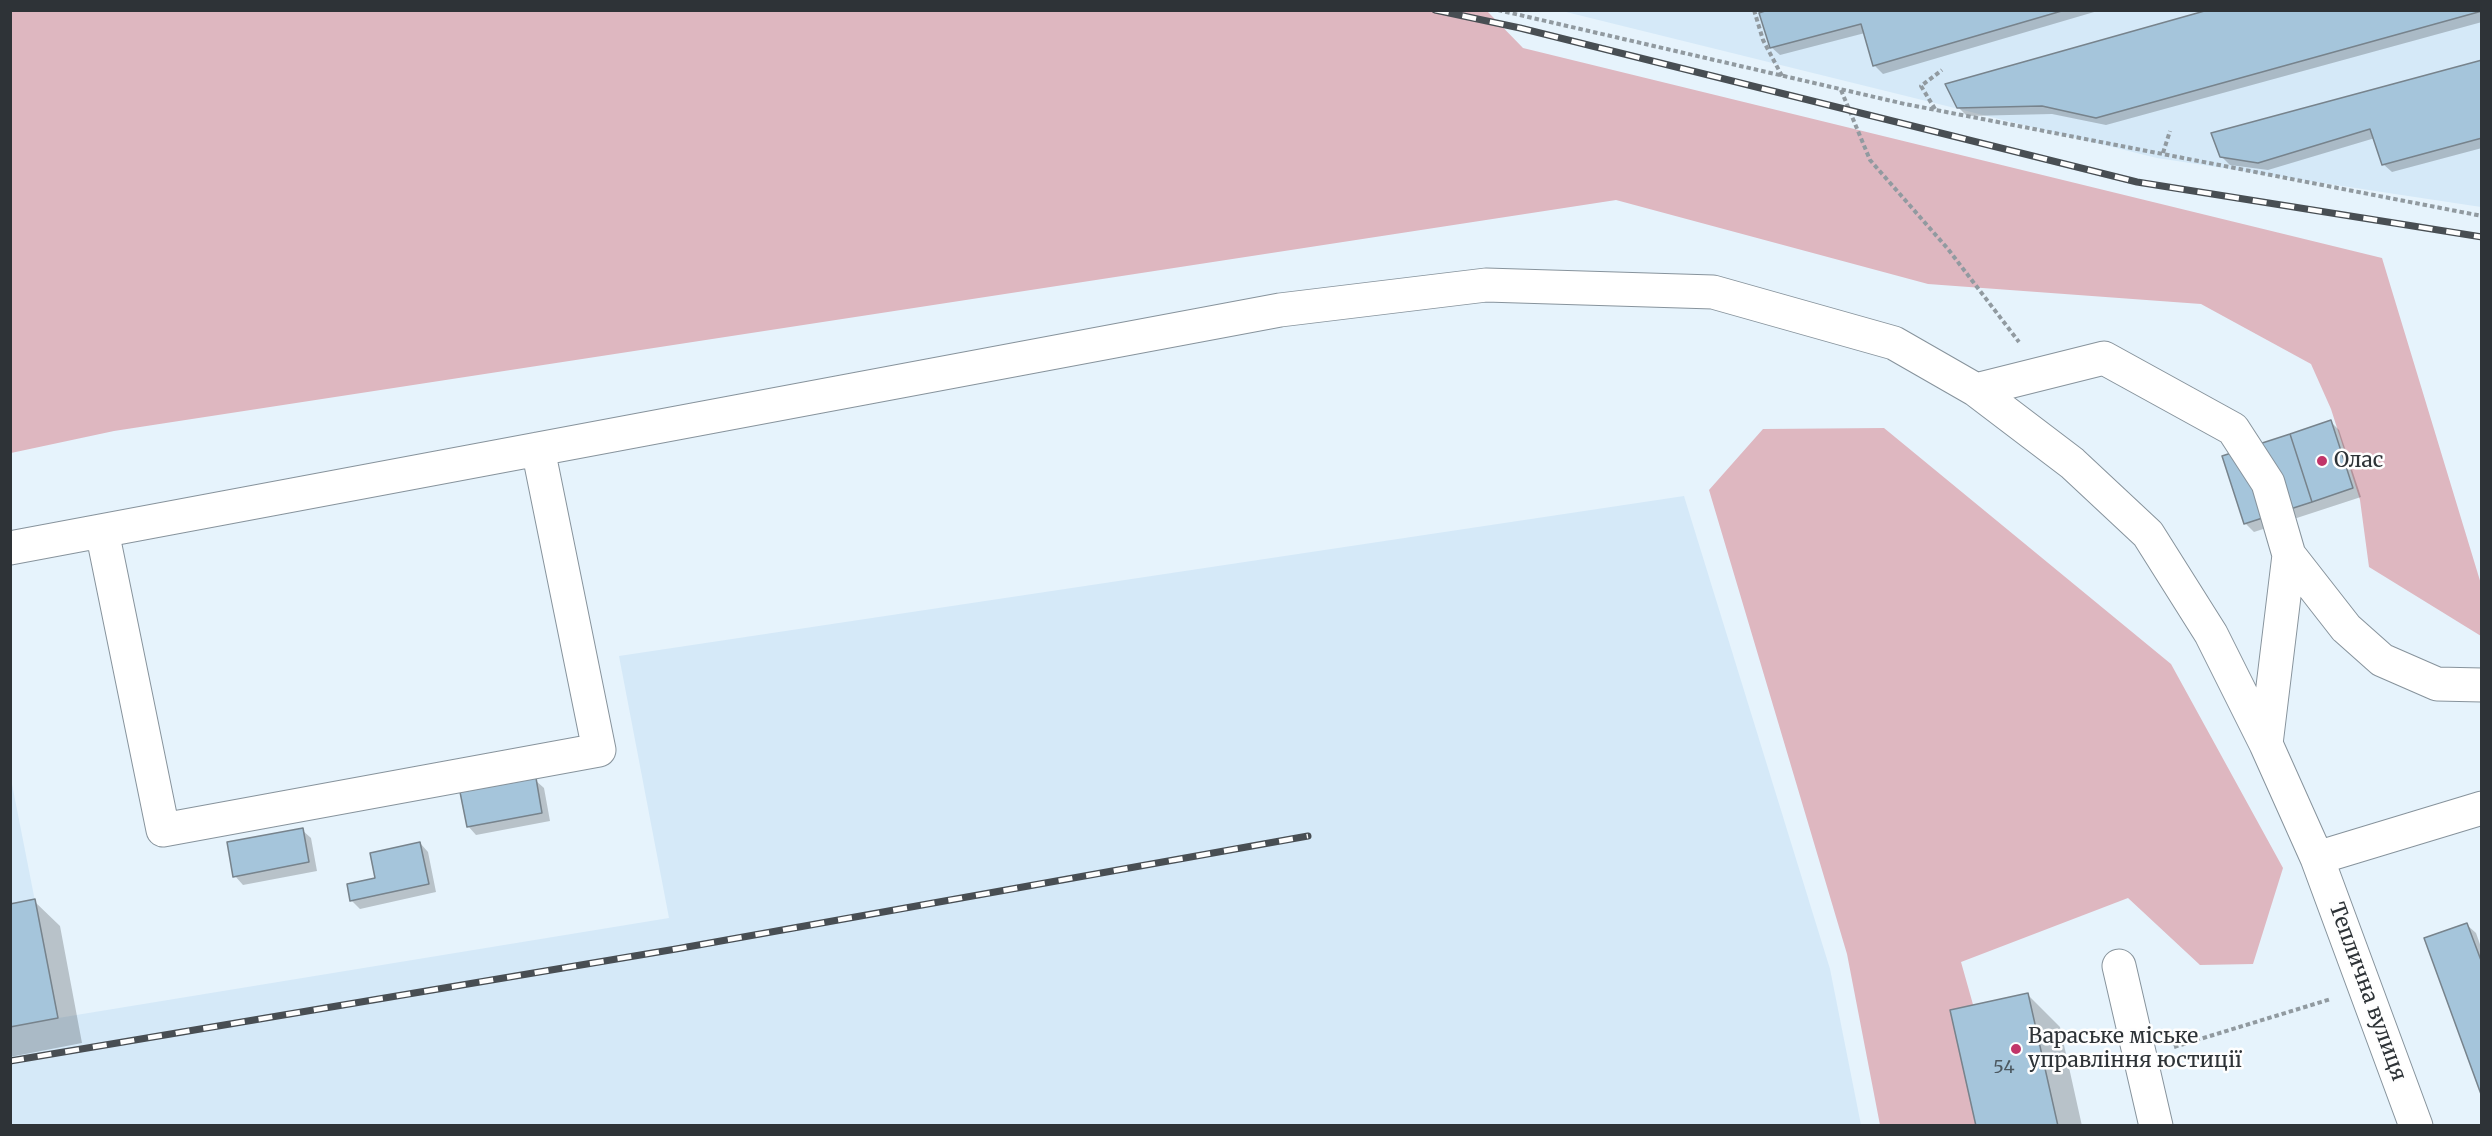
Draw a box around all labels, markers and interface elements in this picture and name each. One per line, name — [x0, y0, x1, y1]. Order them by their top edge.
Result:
place label: Олас — [2334, 448, 2383, 474]
marker: Олас — [2315, 454, 2329, 468]
street label: Теплична вулиця — [2323, 899, 2411, 1085]
place label: Вараське міське управління юстиції — [2028, 1024, 2242, 1074]
marker: Вараське міське управління юстиції — [2009, 1042, 2023, 1056]
house number: 54 — [1993, 1057, 2015, 1079]

